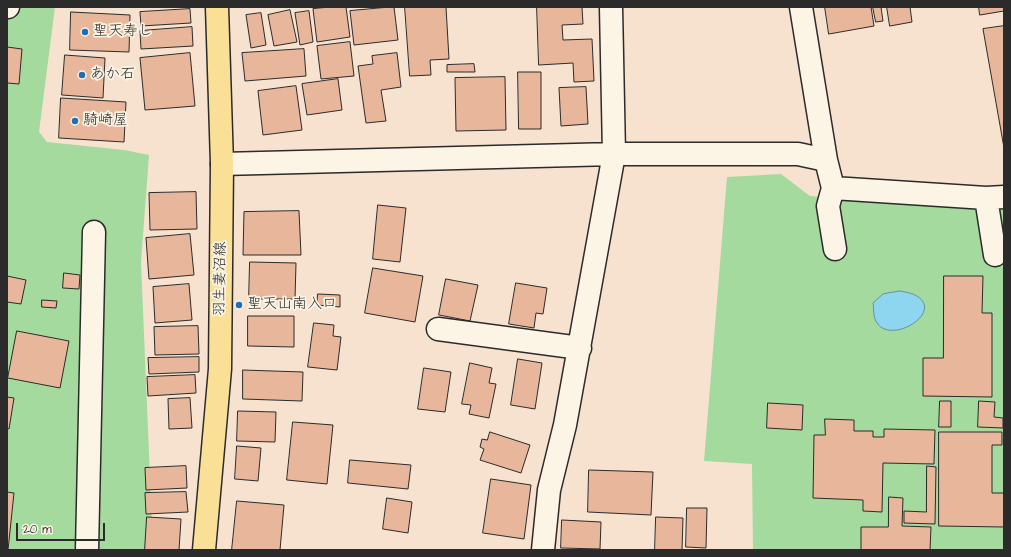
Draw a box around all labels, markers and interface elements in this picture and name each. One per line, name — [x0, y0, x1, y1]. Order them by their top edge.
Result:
place label: 聖天寿し — [93, 23, 153, 41]
marker: 聖天寿し — [80, 27, 90, 37]
place label: あか石 — [90, 66, 135, 84]
marker: あか石 — [77, 70, 87, 80]
place label: 騎崎屋 — [83, 112, 128, 130]
marker: 騎崎屋 — [70, 116, 80, 126]
street label: 羽生妻沼線 — [211, 241, 231, 317]
place label: 聖天山南入口 — [247, 296, 337, 314]
marker: 聖天山南入口 — [234, 300, 244, 310]
scale bar — [18, 515, 107, 541]
text: 20 m — [23, 521, 52, 538]

